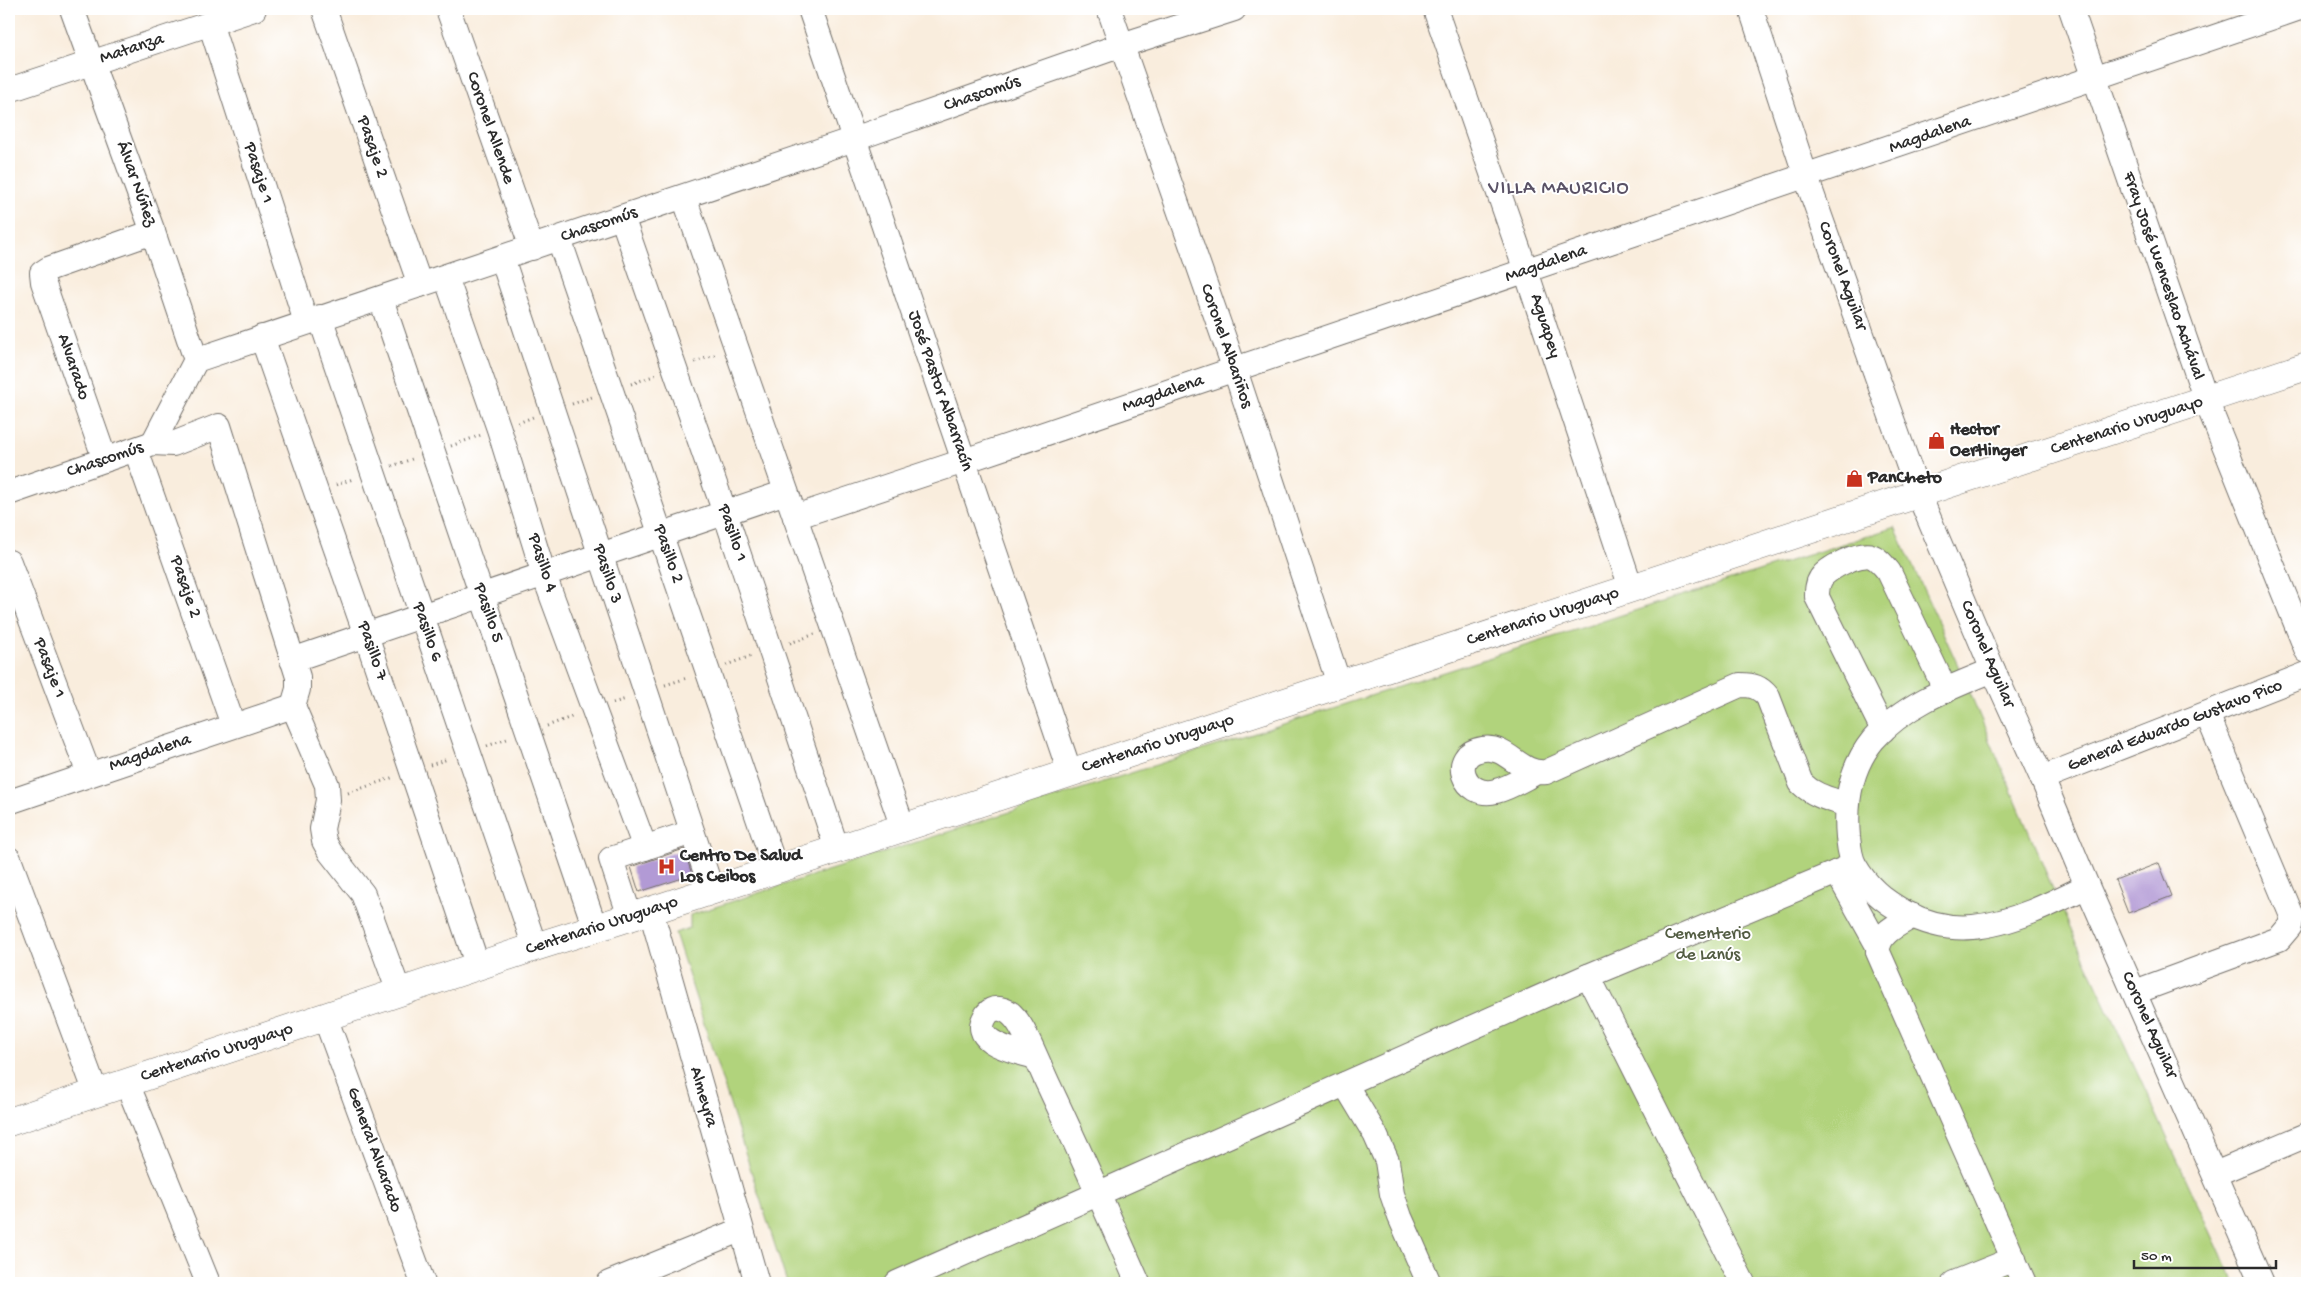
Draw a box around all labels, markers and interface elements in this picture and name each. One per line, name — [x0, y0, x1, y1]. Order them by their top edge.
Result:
street label: Matanza — [97, 28, 168, 69]
street label: Coronel Allende — [461, 69, 519, 187]
street label: Chascomús — [941, 71, 1024, 117]
street label: Magdalena — [1886, 111, 1975, 159]
street label: Pasaje 2 — [351, 112, 392, 181]
street label: Álvar Núñez — [111, 138, 162, 230]
street label: Pasaje 1 — [238, 139, 278, 206]
street label: Fray José Wenceslao Achával — [2117, 168, 2209, 383]
district label: VILLA MAURICIO — [1487, 178, 1630, 201]
street label: Chascomús — [558, 202, 641, 248]
street label: Coronel Aguilar — [1813, 219, 1872, 335]
street label: Magdalena — [1502, 240, 1591, 288]
street label: Coronel Albariños — [1195, 281, 1257, 412]
street label: Aguapey — [1525, 291, 1565, 361]
street label: José Pastor Albarracín — [903, 308, 977, 474]
street label: Alvarado — [52, 331, 94, 403]
street label: Magdalena — [1119, 370, 1208, 418]
street label: Centenario Uruguayo — [2048, 391, 2206, 461]
place label: Hector Oertlinger — [1950, 420, 2029, 462]
shop icon: Hector Oertlinger — [1926, 430, 1946, 450]
street label: Chascomús — [64, 437, 147, 483]
shop icon: PanCheto — [1844, 468, 1864, 488]
place label: PanCheto — [1867, 468, 1943, 489]
street label: Pasillo 1 — [712, 501, 752, 564]
street label: Pasillo 2 — [648, 521, 688, 586]
street label: Pasillo 4 — [522, 530, 561, 595]
street label: Pasillo 3 — [587, 541, 626, 606]
street label: Pasaje 2 — [164, 552, 205, 621]
street label: Pasillo 5 — [468, 580, 508, 645]
street label: Centenario Uruguayo — [1464, 582, 1622, 652]
street label: Coronel Aguilar — [1955, 597, 2020, 712]
street label: Pasillo 6 — [407, 599, 447, 665]
street label: Pasillo 7 — [352, 618, 392, 684]
street label: Pasaje 1 — [28, 634, 70, 701]
street label: General Eduardo Gustavo Pico — [2065, 675, 2285, 777]
street label: Centenario Uruguayo — [1079, 709, 1237, 779]
street label: Magdalena — [106, 729, 195, 777]
place label: Centro De Salud Los Ceibos — [679, 846, 804, 888]
hospital icon: Centro De Salud Los Ceibos — [656, 856, 676, 876]
street label: Centenario Uruguayo — [523, 891, 681, 961]
park label: Cementerio de Lanús — [1665, 924, 1751, 966]
street label: Coronel Aguilar — [2116, 968, 2183, 1083]
street label: Centenario Uruguayo — [138, 1018, 296, 1088]
street label: Almeyra — [684, 1064, 722, 1131]
street label: General Alvarado — [342, 1084, 406, 1216]
scale bar — [2134, 1237, 2276, 1269]
text: 50 m — [2141, 1248, 2172, 1266]

